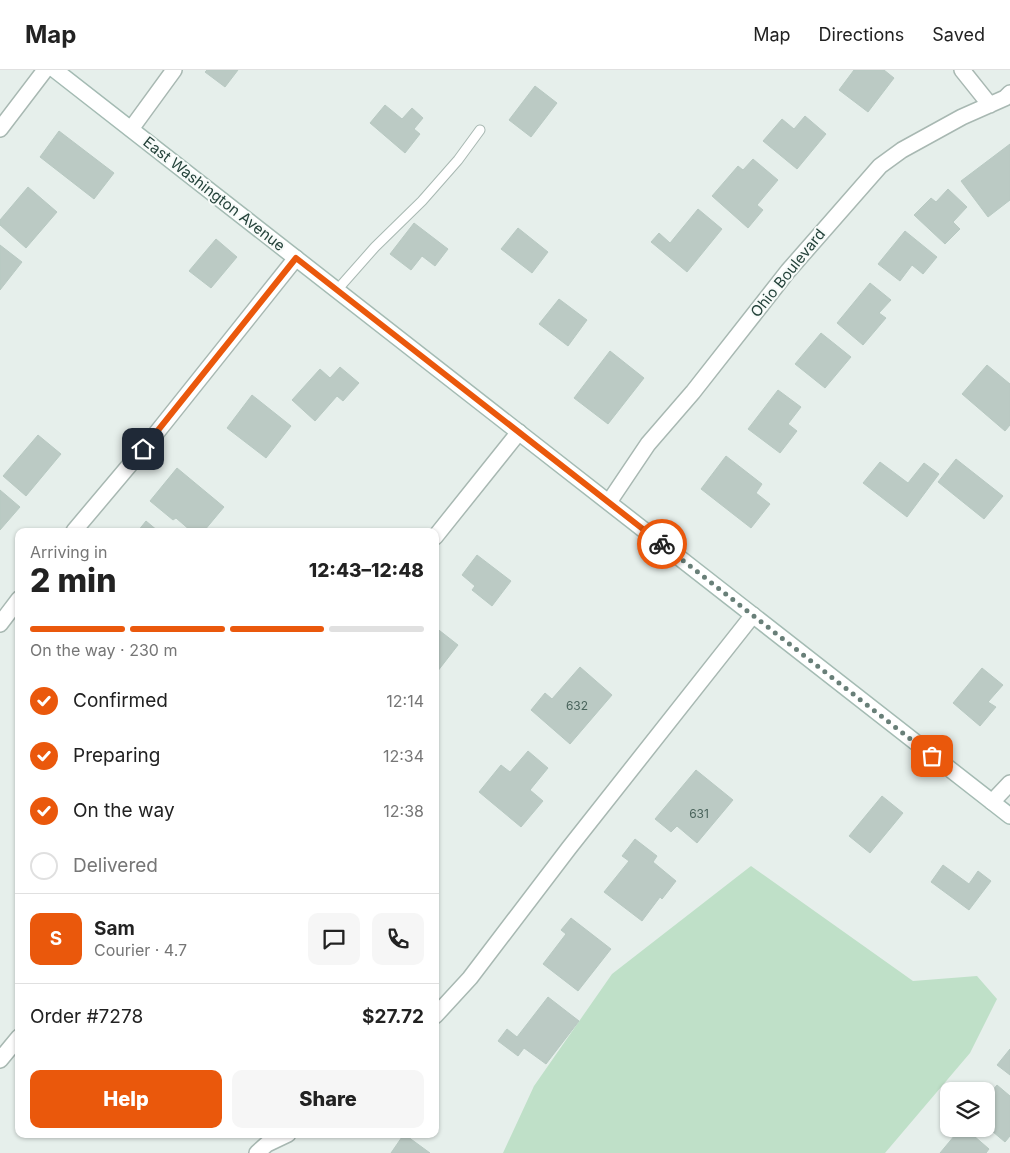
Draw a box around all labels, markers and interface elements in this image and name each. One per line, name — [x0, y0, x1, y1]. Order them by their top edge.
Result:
text: Map — [25, 20, 76, 49]
text: Map — [753, 24, 791, 45]
text: Directions — [819, 24, 904, 45]
text: Saved — [932, 24, 985, 45]
street label: East Washington Avenue — [140, 132, 289, 255]
street label: Ohio Boulevard — [746, 225, 829, 321]
pin — [122, 428, 164, 470]
icon: home — [129, 435, 157, 463]
courier — [637, 519, 687, 569]
icon: bike — [648, 530, 676, 558]
text: Arriving in — [30, 542, 107, 562]
text: 12:43–12:48 — [309, 559, 424, 582]
text: 2 min — [30, 561, 116, 600]
text: On the way · 230 m — [30, 640, 177, 660]
icon: check — [30, 687, 58, 715]
text: Confirmed — [73, 689, 168, 712]
text: 12:14 — [386, 691, 424, 711]
house number: 632 — [566, 698, 588, 713]
pin — [911, 735, 953, 777]
icon: check — [30, 742, 58, 770]
icon: bag — [918, 742, 946, 770]
text: Preparing — [73, 744, 160, 767]
text: 12:34 — [383, 746, 424, 766]
icon: check — [30, 797, 58, 825]
text: On the way — [73, 799, 175, 822]
text: 12:38 — [383, 801, 424, 821]
house number: 631 — [689, 806, 709, 821]
text: Delivered — [73, 854, 158, 877]
button: chat — [308, 913, 360, 965]
button: phone — [372, 913, 424, 965]
text: Sam — [94, 917, 135, 940]
text: S — [50, 927, 62, 950]
text: Courier · 4.7 — [94, 940, 187, 960]
text: Order #7278 — [30, 1005, 143, 1028]
text: $27.72 — [362, 1005, 424, 1028]
button: Help — [30, 1070, 222, 1128]
button: Share — [232, 1070, 424, 1128]
map controls — [940, 1082, 995, 1137]
button: layers — [940, 1082, 995, 1137]

